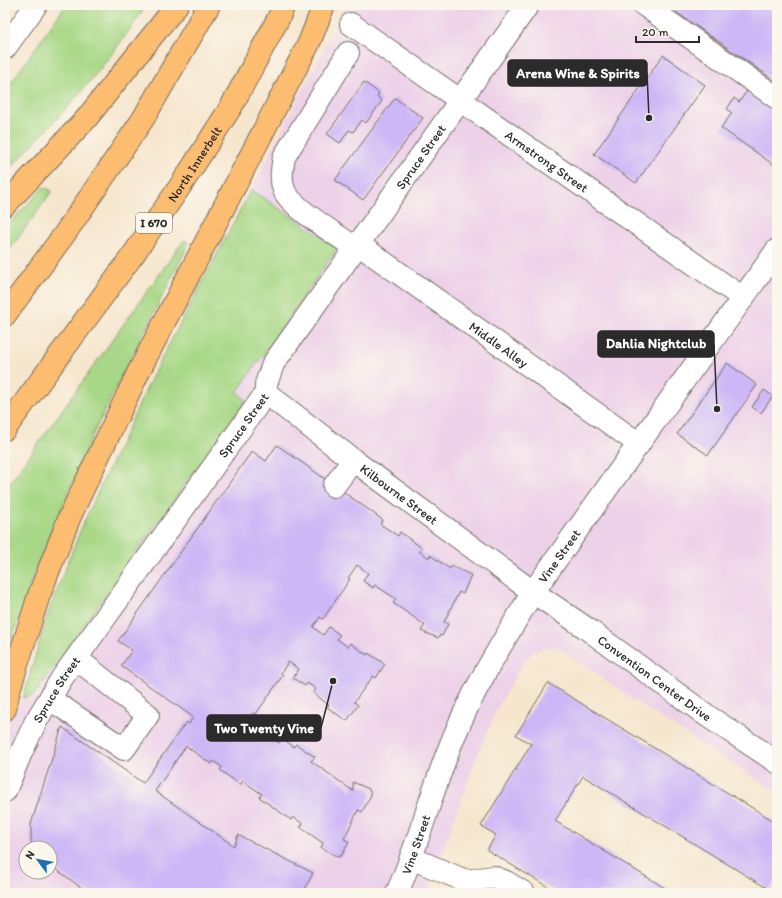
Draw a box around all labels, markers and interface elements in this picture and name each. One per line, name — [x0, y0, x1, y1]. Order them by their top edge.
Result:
scale bar — [636, 18, 699, 44]
text: 20 m — [642, 25, 669, 39]
callout: Arena Wine & Spirits — [508, 60, 647, 86]
text: Arena Wine & Spirits — [515, 65, 640, 82]
street label: Spruce Street — [393, 121, 449, 192]
street label: North Innerbelt — [165, 123, 225, 205]
street label: Armstrong Street — [502, 127, 591, 196]
road number: I 670 — [136, 213, 172, 233]
street label: Middle Alley — [466, 319, 531, 371]
callout: Dahlia Nightclub — [598, 331, 714, 357]
text: Dahlia Nightclub — [606, 335, 706, 352]
street label: Spruce Street — [215, 390, 272, 461]
street label: Kilbourne Street — [357, 461, 441, 528]
street label: Vine Street — [535, 526, 584, 586]
street label: Convention Center Drive — [595, 632, 714, 724]
street label: Spruce Street — [30, 653, 83, 726]
callout: Two Twenty Vine — [207, 715, 321, 741]
text: Two Twenty Vine — [213, 720, 314, 737]
street label: Vine Street — [398, 813, 433, 877]
north arrow — [18, 840, 58, 880]
text: N — [22, 848, 37, 862]

